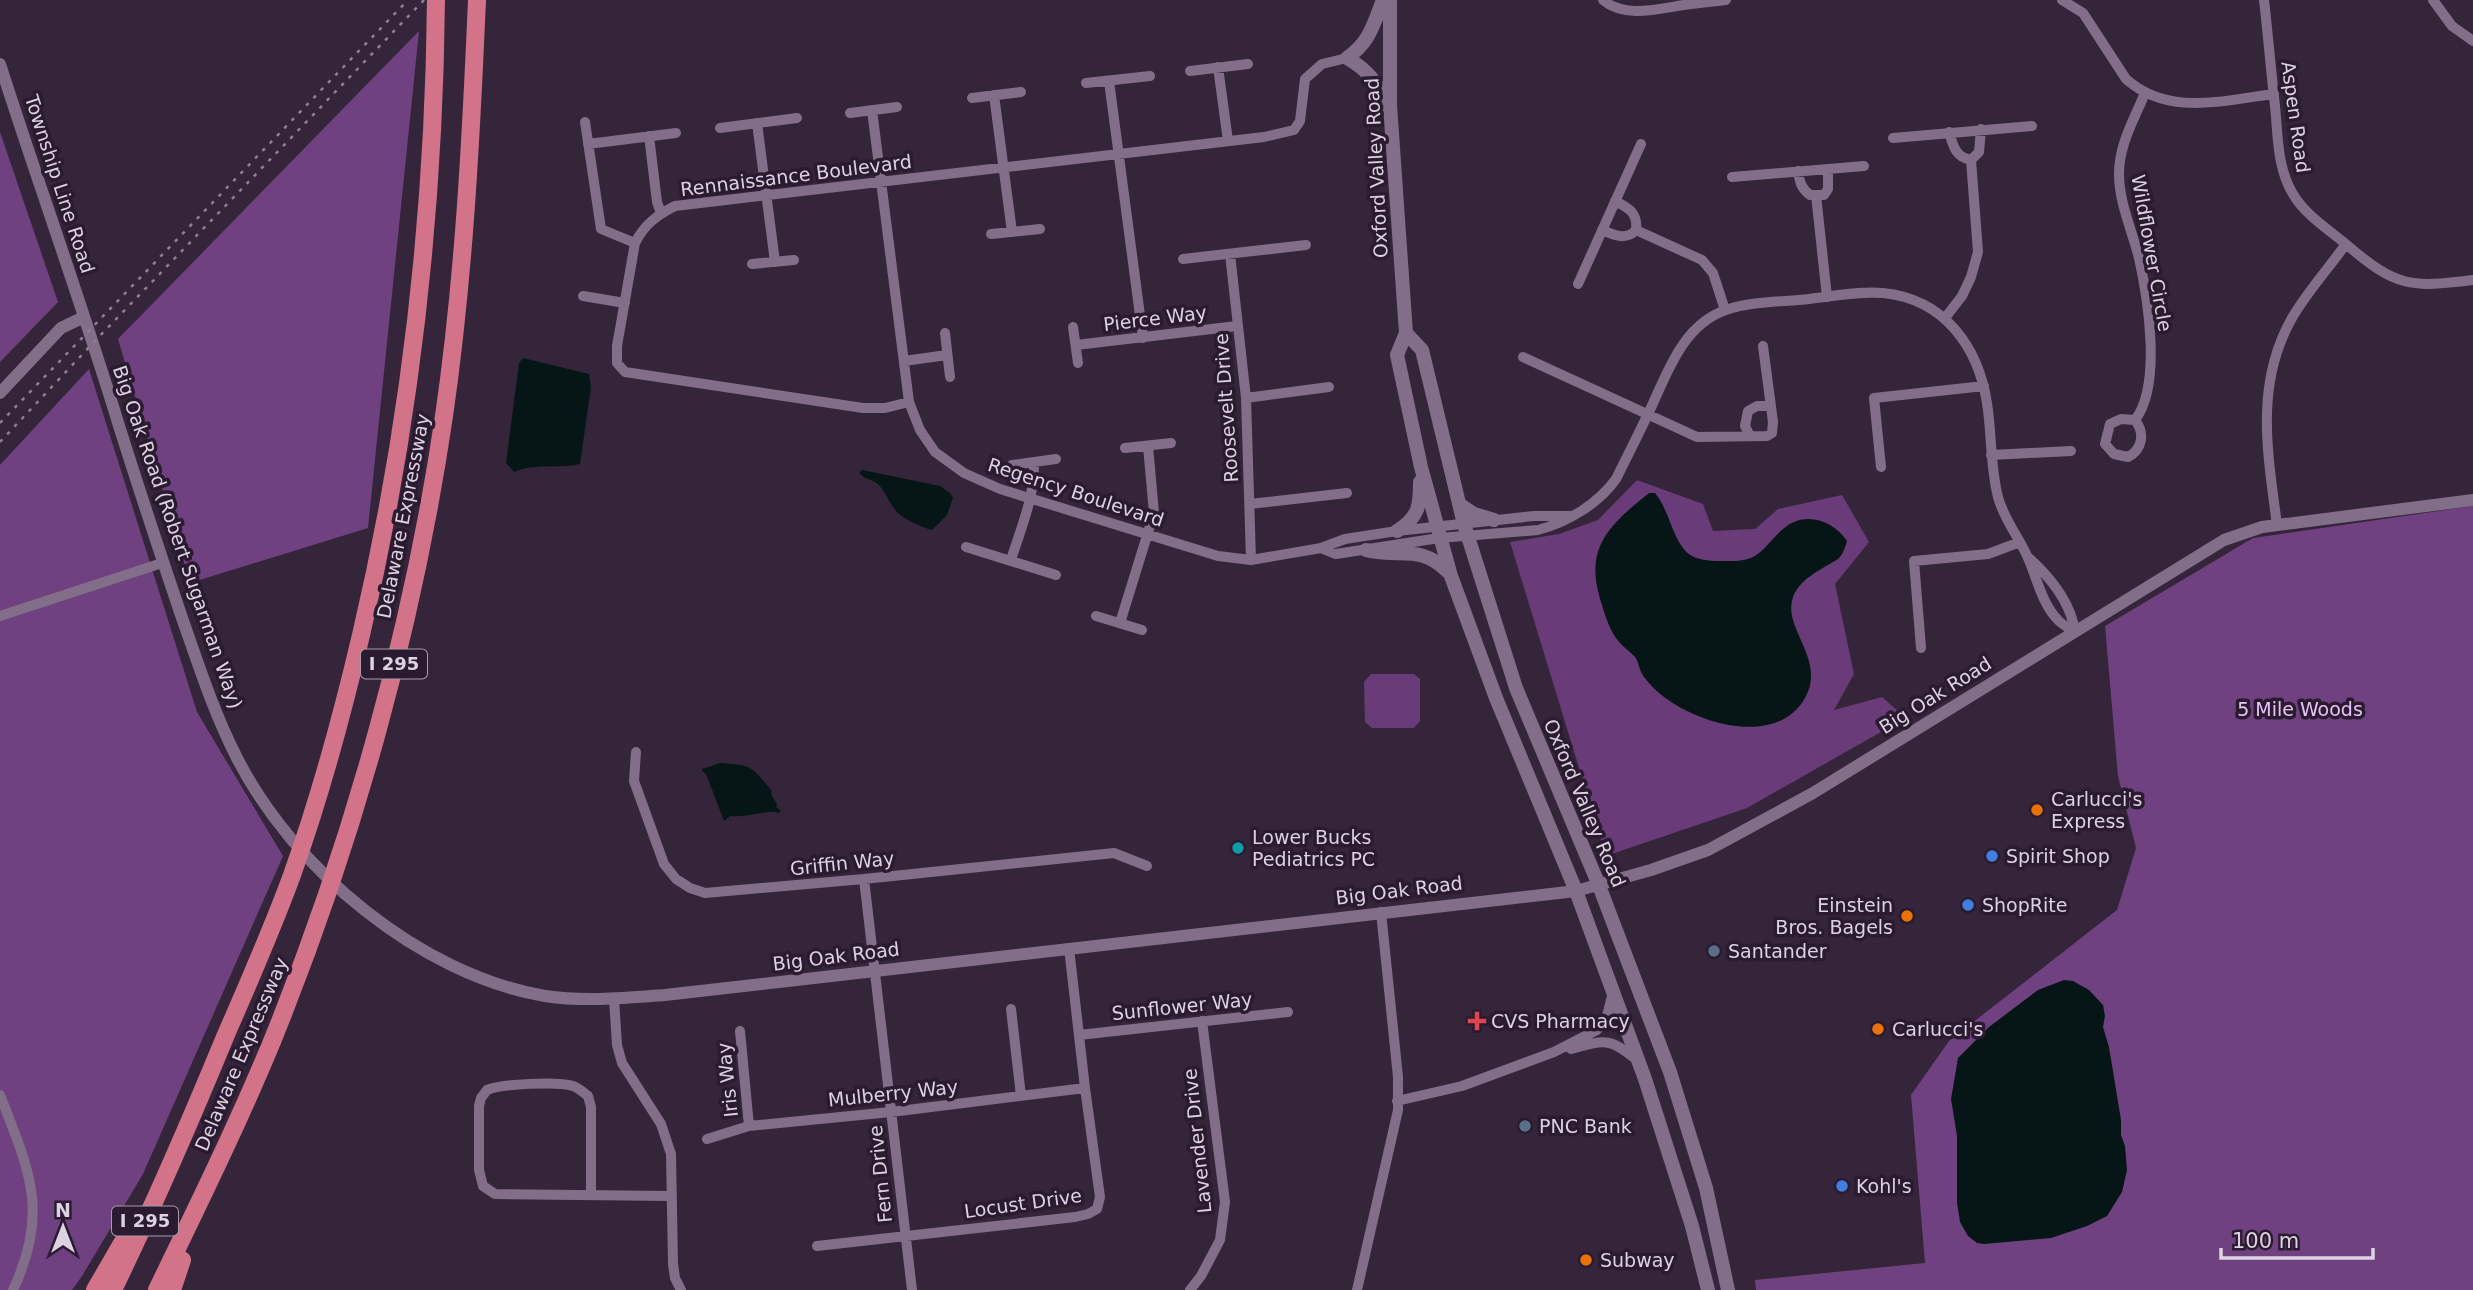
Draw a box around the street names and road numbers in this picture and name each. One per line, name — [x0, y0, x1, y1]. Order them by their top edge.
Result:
street label: Aspen Road — [2277, 60, 2315, 174]
street label: Oxford Valley Road — [1360, 77, 1392, 259]
street label: Township Line Road — [20, 91, 99, 276]
street label: Rennaissance Boulevard — [679, 150, 913, 200]
street label: Wildflower Circle — [2127, 173, 2177, 333]
street label: Pierce Way — [1102, 301, 1208, 335]
street label: Roosevelt Drive — [1210, 333, 1242, 483]
street label: Big Oak Road (Robert Sugarman Way) — [109, 362, 247, 712]
street label: Delaware Expressway — [372, 412, 434, 620]
street label: Regency Boulevard — [985, 453, 1167, 531]
road number: I 295 — [361, 650, 427, 678]
street label: Big Oak Road — [1875, 652, 1995, 738]
street label: Oxford Valley Road — [1540, 716, 1630, 890]
street label: Griffin Way — [789, 847, 895, 879]
street label: Big Oak Road — [1334, 871, 1464, 909]
street label: Big Oak Road — [771, 937, 901, 975]
street label: Delaware Expressway — [190, 954, 292, 1154]
street label: Sunflower Way — [1111, 988, 1253, 1024]
street label: Iris Way — [712, 1042, 742, 1118]
street label: Lavender Drive — [1178, 1068, 1216, 1214]
street label: Mulberry Way — [827, 1075, 959, 1111]
street label: Fern Drive — [864, 1124, 896, 1224]
street label: Locust Drive — [963, 1184, 1083, 1222]
road number: I 295 — [112, 1206, 178, 1236]

